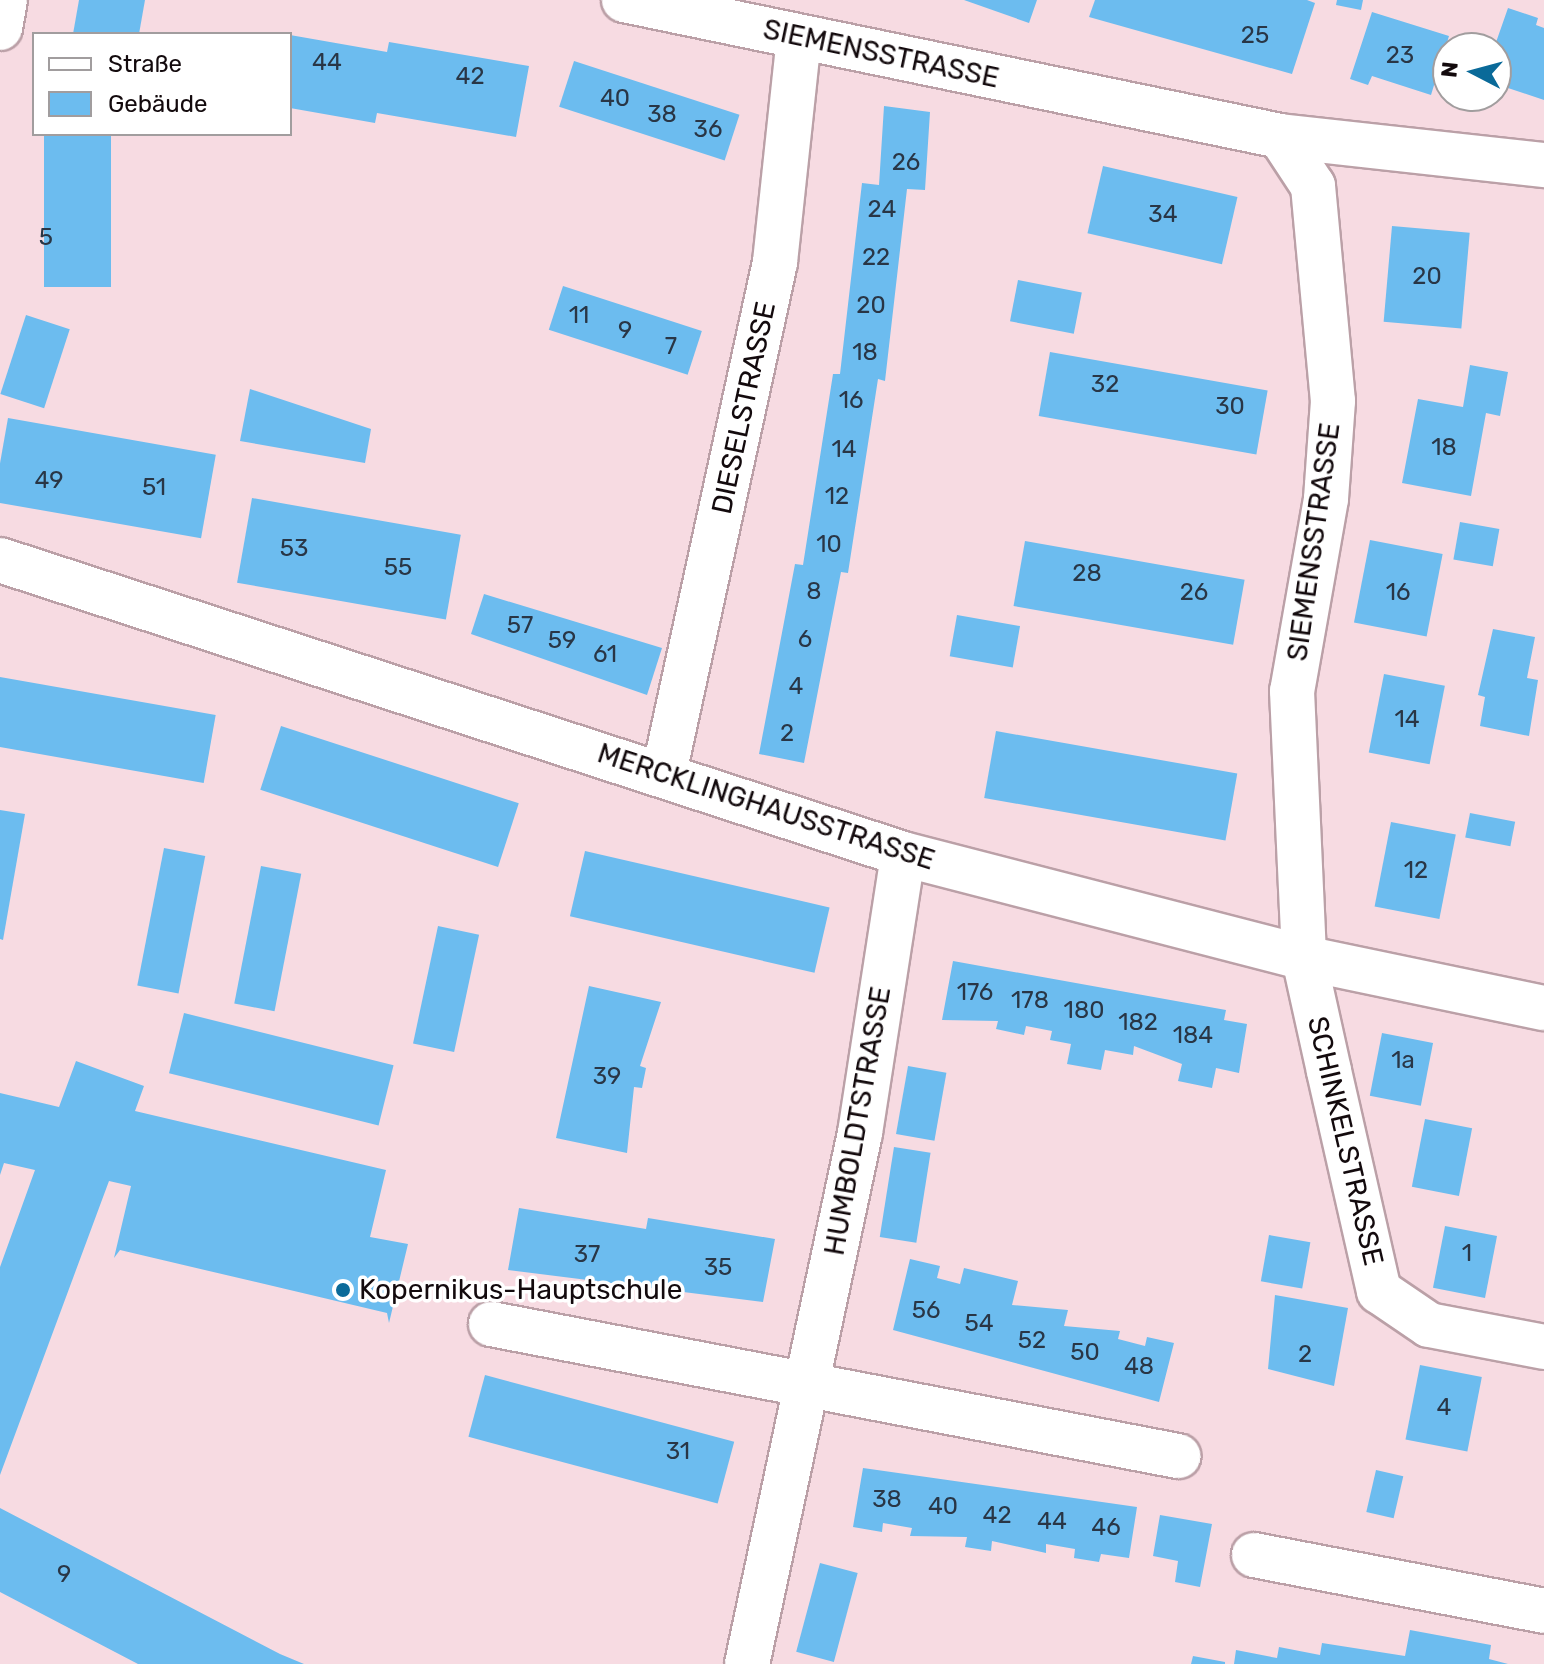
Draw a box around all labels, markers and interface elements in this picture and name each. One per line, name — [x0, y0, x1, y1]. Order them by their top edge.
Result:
street label: SIEMENSSTRASSE — [760, 13, 1002, 95]
house number: 25 — [1241, 22, 1269, 50]
legend — [32, 32, 292, 136]
north arrow — [1432, 32, 1512, 112]
house number: 23 — [1386, 42, 1414, 70]
house number: 44 — [312, 49, 342, 77]
text: Straße — [108, 50, 182, 78]
text: N — [1435, 60, 1464, 79]
house number: 42 — [456, 63, 484, 91]
house number: 40 — [600, 85, 630, 113]
text: Gebäude — [108, 90, 207, 118]
house number: 38 — [647, 101, 677, 129]
house number: 36 — [694, 116, 722, 144]
house number: 26 — [892, 149, 920, 177]
house number: 24 — [868, 196, 896, 224]
house number: 34 — [1148, 201, 1178, 229]
house number: 5 — [39, 224, 53, 252]
house number: 22 — [862, 244, 890, 272]
house number: 20 — [1412, 263, 1442, 291]
house number: 20 — [856, 292, 886, 320]
street label: DIESELSTRASSE — [705, 299, 783, 517]
house number: 11 — [569, 302, 589, 330]
house number: 9 — [618, 317, 632, 345]
house number: 7 — [665, 333, 677, 361]
house number: 18 — [852, 339, 878, 367]
house number: 32 — [1091, 371, 1119, 399]
house number: 16 — [839, 387, 863, 415]
house number: 30 — [1215, 393, 1245, 421]
street label: SIEMENSSTRASSE — [1281, 421, 1347, 663]
house number: 18 — [1431, 434, 1457, 462]
house number: 14 — [831, 436, 857, 464]
house number: 49 — [35, 467, 63, 495]
house number: 51 — [142, 474, 166, 502]
house number: 12 — [825, 483, 849, 511]
house number: 10 — [816, 531, 842, 559]
house number: 53 — [280, 535, 308, 563]
house number: 55 — [384, 554, 412, 582]
house number: 28 — [1072, 560, 1102, 588]
house number: 8 — [806, 578, 822, 606]
house number: 26 — [1180, 579, 1208, 607]
house number: 16 — [1386, 579, 1410, 607]
house number: 57 — [507, 612, 533, 640]
house number: 6 — [798, 626, 812, 654]
house number: 59 — [548, 627, 576, 655]
house number: 61 — [593, 641, 617, 669]
house number: 4 — [789, 673, 803, 701]
house number: 14 — [1394, 706, 1420, 734]
house number: 2 — [780, 720, 794, 748]
street label: MERCKLINGHAUSSTRASSE — [593, 737, 939, 877]
house number: 12 — [1404, 857, 1428, 885]
house number: 176 — [957, 979, 993, 1007]
street label: HUMBOLDTSTRASSE — [818, 984, 898, 1258]
house number: 178 — [1011, 987, 1049, 1015]
house number: 180 — [1064, 997, 1104, 1025]
house number: 182 — [1118, 1009, 1158, 1037]
street label: SCHINKELSTRASSE — [1300, 1013, 1390, 1269]
house number: 184 — [1173, 1022, 1213, 1050]
house number: 1a — [1391, 1047, 1415, 1075]
house number: 39 — [593, 1063, 621, 1091]
house number: 1 — [1462, 1240, 1472, 1268]
house number: 37 — [574, 1241, 600, 1269]
house number: 35 — [704, 1254, 732, 1282]
place label: Kopernikus-Hauptschule — [359, 1273, 682, 1307]
marker: Kopernikus-Hauptschule — [334, 1281, 352, 1299]
house number: 56 — [912, 1297, 940, 1325]
house number: 54 — [964, 1310, 994, 1338]
house number: 52 — [1018, 1327, 1046, 1355]
house number: 50 — [1070, 1339, 1100, 1367]
house number: 2 — [1298, 1341, 1312, 1369]
house number: 48 — [1124, 1353, 1154, 1381]
house number: 4 — [1437, 1394, 1451, 1422]
house number: 31 — [666, 1438, 690, 1466]
house number: 38 — [872, 1486, 902, 1514]
house number: 40 — [928, 1493, 958, 1521]
house number: 42 — [983, 1502, 1011, 1530]
house number: 44 — [1037, 1508, 1067, 1536]
house number: 46 — [1091, 1514, 1121, 1542]
house number: 9 — [57, 1561, 71, 1589]

